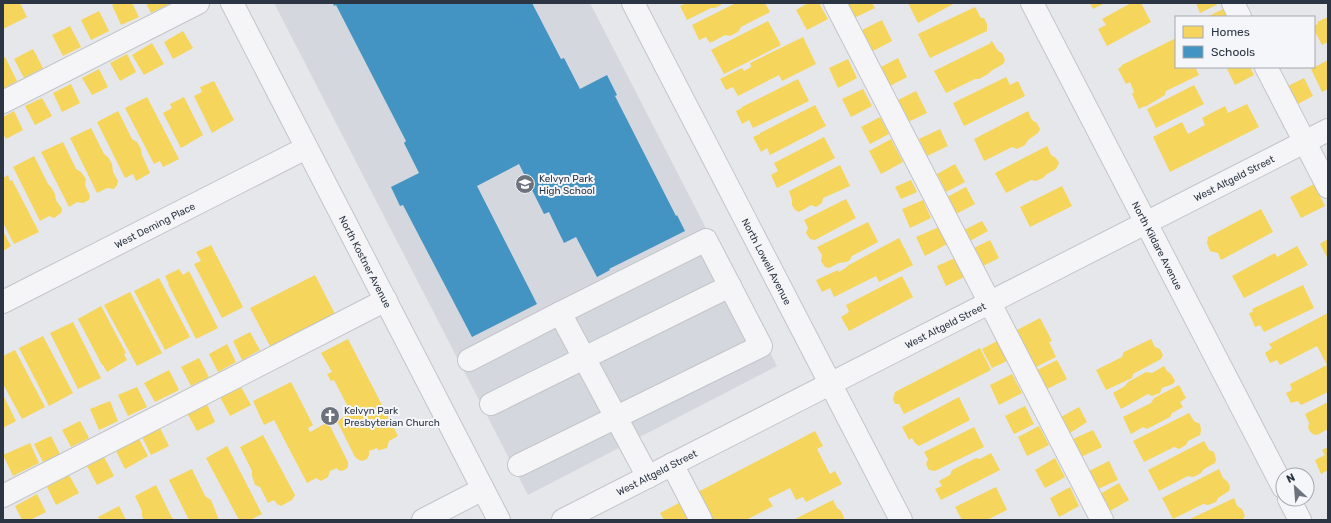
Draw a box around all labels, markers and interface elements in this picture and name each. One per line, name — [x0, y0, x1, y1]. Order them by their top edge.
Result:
legend — [1175, 16, 1315, 68]
text: Homes — [1211, 25, 1250, 39]
text: Schools — [1211, 45, 1255, 59]
street label: West Altgeld Street — [1192, 153, 1277, 204]
school or university icon: Kelvyn Park High School — [514, 173, 536, 195]
place label: Kelvyn Park High School — [539, 173, 595, 197]
street label: West Deming Place — [113, 200, 198, 251]
street label: North Kildare Avenue — [1129, 200, 1185, 292]
street label: North Kostner Avenue — [336, 214, 394, 310]
street label: North Lowell Avenue — [739, 217, 794, 307]
street label: West Altgeld Street — [903, 300, 988, 352]
church icon: Kelvyn Park Presbyterian Church — [319, 405, 341, 427]
place label: Kelvyn Park Presbyterian Church — [344, 405, 440, 429]
street label: West Altgeld Street — [615, 448, 699, 499]
north arrow — [1275, 467, 1315, 507]
text: N — [1284, 471, 1297, 486]

